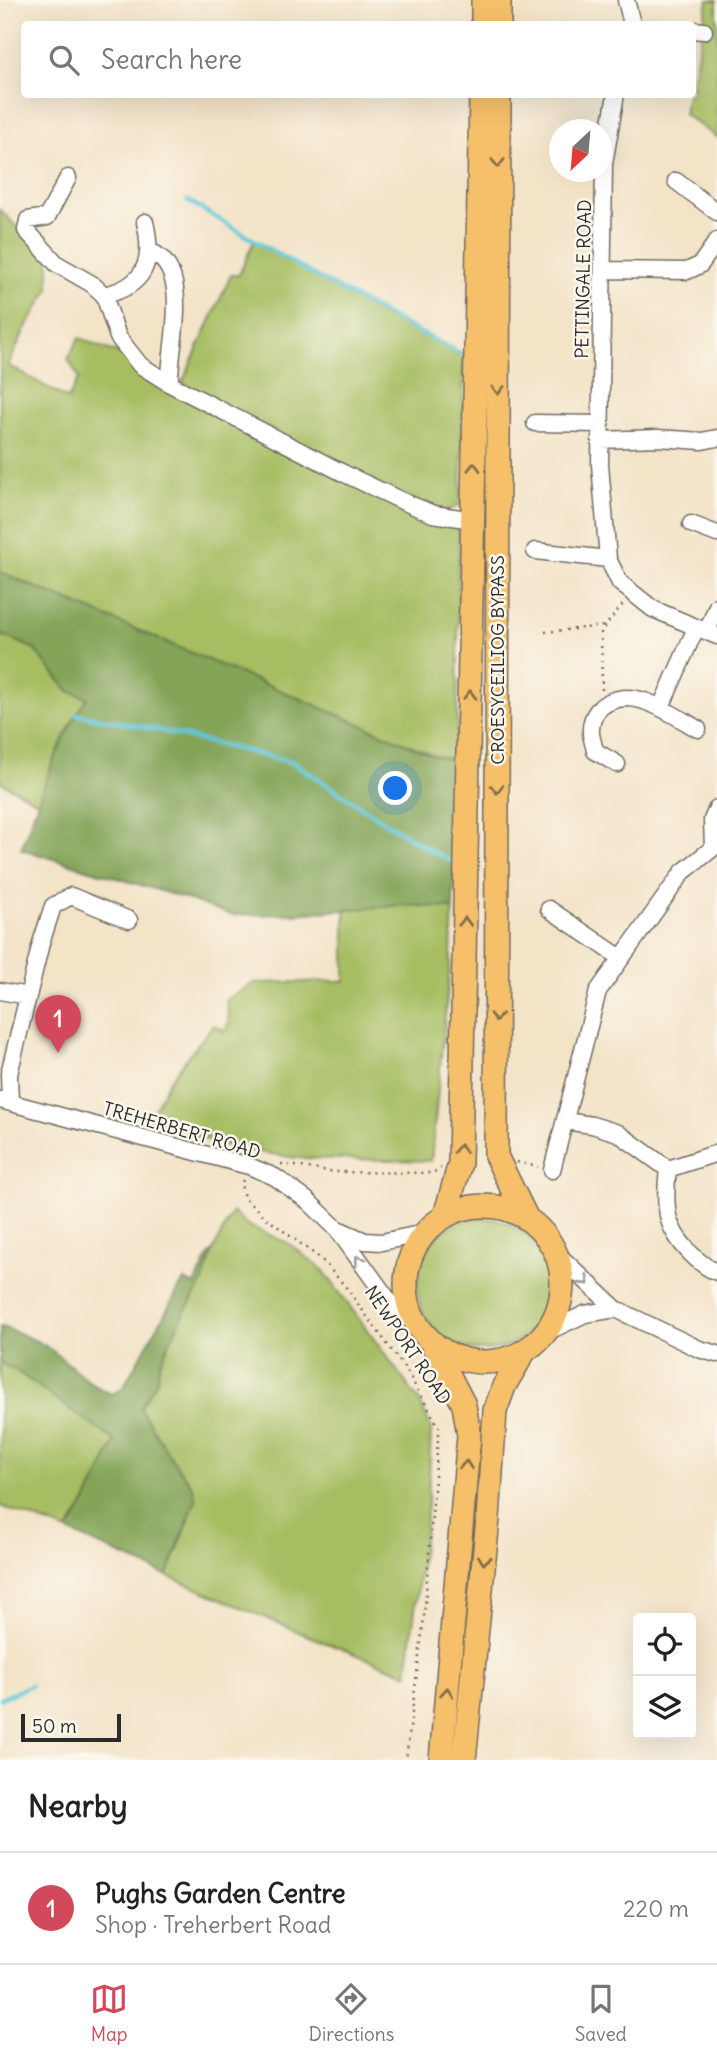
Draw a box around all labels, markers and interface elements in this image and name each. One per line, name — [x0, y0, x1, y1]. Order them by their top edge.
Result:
search box — [21, 21, 696, 98]
icon: search — [45, 41, 83, 79]
text: Search here — [101, 43, 242, 76]
north arrow — [549, 119, 612, 182]
one-way arrow — [490, 158, 506, 168]
street label: PETTINGALE ROAD — [570, 199, 596, 359]
one-way arrow — [490, 385, 506, 396]
one-way arrow — [466, 461, 482, 472]
street label: CROESYCEILIOG BYPASS — [486, 555, 509, 765]
one-way arrow — [462, 689, 477, 700]
your location — [378, 771, 412, 805]
one-way arrow — [489, 784, 505, 795]
one-way arrow — [457, 916, 473, 927]
pin: 1 — [35, 995, 81, 1053]
one-way arrow — [488, 1012, 504, 1022]
street label: TREHERBERT ROAD — [100, 1096, 264, 1164]
one-way arrow — [452, 1144, 468, 1154]
one-way arrow — [355, 1255, 368, 1268]
one-way arrow — [577, 1272, 590, 1285]
street label: NEWPORT ROAD — [360, 1281, 456, 1409]
one-way arrow — [458, 1460, 473, 1471]
one-way arrow — [477, 1555, 492, 1566]
map controls — [633, 1613, 696, 1739]
button: locate — [633, 1613, 696, 1676]
button: layers — [633, 1676, 696, 1739]
one-way arrow — [439, 1686, 454, 1697]
scale bar — [21, 1711, 121, 1743]
text: 50 m — [32, 1714, 77, 1738]
text: Nearby — [28, 1787, 128, 1825]
text: Pughs Garden Centre — [95, 1877, 345, 1910]
text: 1 — [46, 1894, 56, 1923]
text: 220 m — [623, 1894, 689, 1923]
text: Shop · Treherbert Road — [95, 1910, 331, 1939]
tab: Map — [90, 1980, 128, 2046]
tab: Directions — [309, 1980, 394, 2046]
tab: Saved — [575, 1980, 627, 2046]

